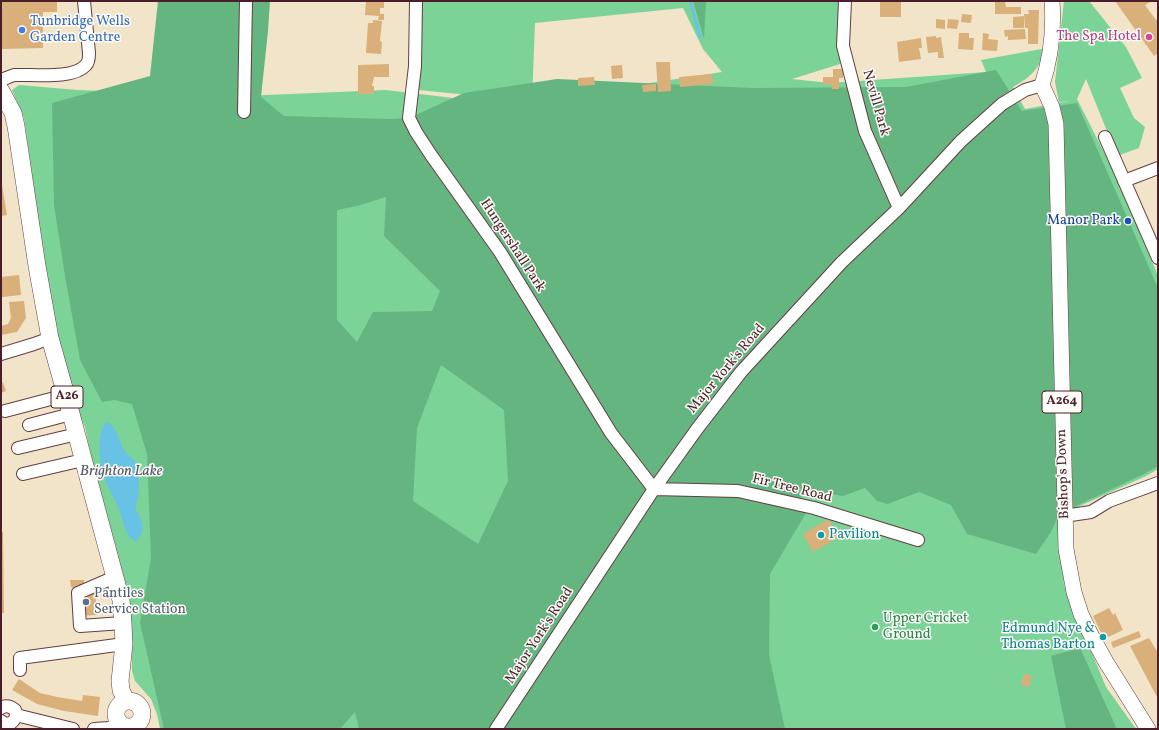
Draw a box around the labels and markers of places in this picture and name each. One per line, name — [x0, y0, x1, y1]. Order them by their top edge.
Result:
place label: Tunbridge Wells Garden Centre — [30, 14, 130, 46]
marker: Tunbridge Wells Garden Centre — [17, 25, 27, 35]
place label: The Spa Hotel — [1056, 29, 1141, 45]
marker: The Spa Hotel — [1144, 32, 1154, 42]
place label: Manor Park — [1047, 213, 1120, 229]
marker: Manor Park — [1123, 216, 1133, 226]
place label: Pavilion — [829, 527, 879, 543]
marker: Pavilion — [816, 530, 826, 540]
place label: Pantiles Service Station — [94, 586, 186, 618]
marker: Pantiles Service Station — [81, 597, 91, 607]
place label: Upper Cricket Ground — [883, 611, 968, 644]
place label: Edmund Nye & Thomas Barton — [1001, 621, 1095, 654]
marker: Upper Cricket Ground — [870, 622, 880, 632]
marker: Edmund Nye & Thomas Barton — [1098, 632, 1108, 642]

